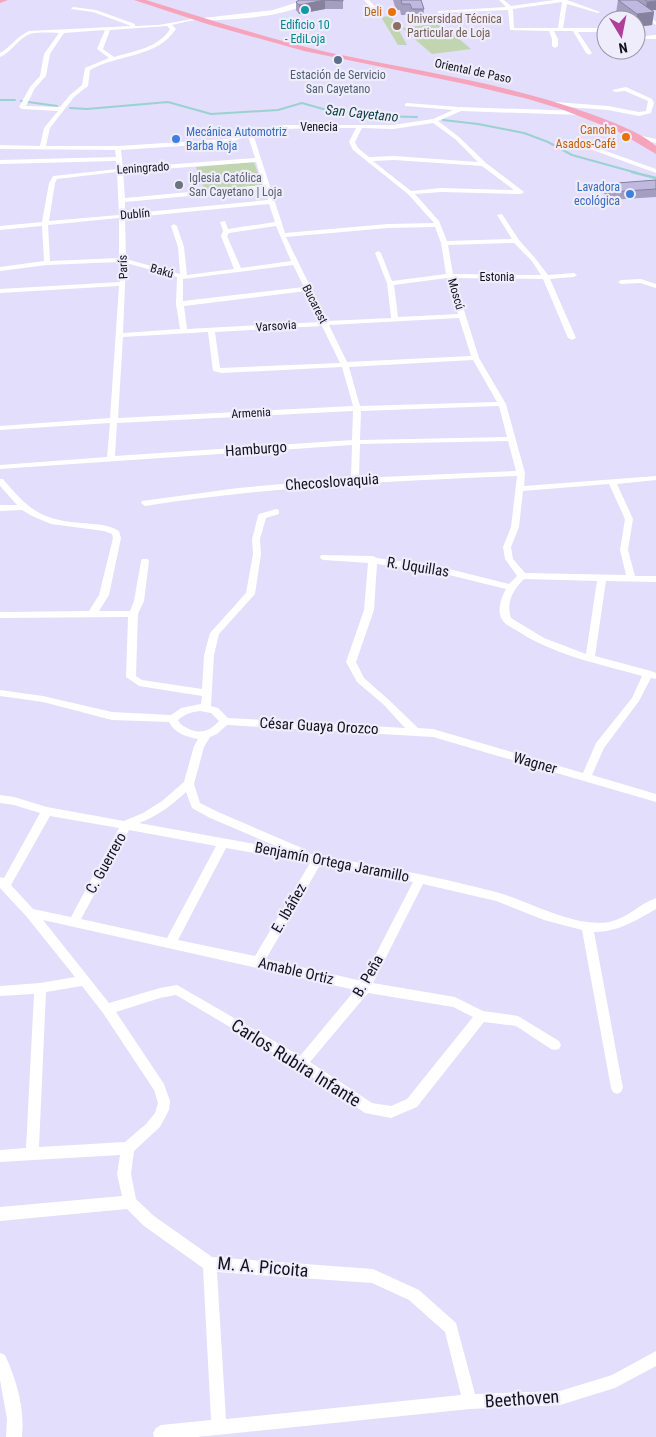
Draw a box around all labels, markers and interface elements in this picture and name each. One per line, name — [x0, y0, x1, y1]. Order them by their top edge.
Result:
marker: Edificio 10 - EdiLoja — [299, 4, 311, 16]
place label: Deli — [364, 5, 382, 19]
marker: Deli — [386, 6, 398, 18]
north arrow — [596, 10, 646, 60]
place label: Universidad Técnica Particular de Loja — [407, 12, 502, 40]
place label: Edificio 10 - EdiLoja — [280, 18, 330, 46]
marker: Universidad Técnica Particular de Loja — [391, 20, 403, 32]
text: N — [618, 39, 629, 56]
marker: Estación de Servicio San Cayetano — [332, 54, 344, 66]
street label: Oriental de Paso — [433, 56, 513, 86]
place label: Estación de Servicio San Cayetano — [290, 68, 386, 96]
water label: San Cayetano — [325, 101, 399, 125]
street label: Venecia — [300, 120, 338, 134]
place label: Canoha Asados-Café — [556, 123, 616, 151]
place label: Mecánica Automotriz Barba Roja — [186, 125, 287, 153]
marker: Canoha Asados-Café — [620, 131, 632, 143]
marker: Mecánica Automotriz Barba Roja — [170, 133, 182, 145]
street label: Leningrado — [116, 159, 170, 177]
place label: Iglesia Católica San Cayetano | Loja — [189, 171, 283, 199]
marker: Iglesia Católica San Cayetano | Loja — [173, 179, 185, 191]
place label: Lavadora ecológica — [574, 180, 620, 208]
marker: Lavadora ecológica — [624, 188, 636, 200]
street label: Dublín — [119, 206, 151, 222]
street label: París — [116, 255, 130, 279]
street label: Bakú — [149, 261, 175, 281]
street label: Estonia — [479, 270, 515, 284]
street label: Moscú — [445, 277, 467, 311]
street label: Bucarest — [299, 282, 331, 326]
street label: Varsovia — [255, 318, 297, 334]
street label: Armenia — [231, 405, 271, 421]
street label: Hamburgo — [225, 438, 287, 460]
street label: Checoslovaquia — [285, 470, 379, 494]
street label: R. Uquillas — [386, 553, 451, 581]
street label: César Guaya Orozco — [259, 714, 379, 738]
street label: Wagner — [511, 748, 559, 778]
street label: C. Guerrero — [82, 829, 130, 897]
street label: Benjamín Ortega Jaramillo — [253, 838, 411, 886]
street label: E. Ibáñez — [268, 880, 310, 936]
street label: B. Peña — [349, 952, 387, 1000]
street label: Amable Ortiz — [257, 954, 335, 988]
street label: Carlos Rubira Infante — [228, 1014, 365, 1111]
street label: M. A. Picoita — [217, 1252, 309, 1281]
street label: Beethoven — [484, 1385, 560, 1412]

